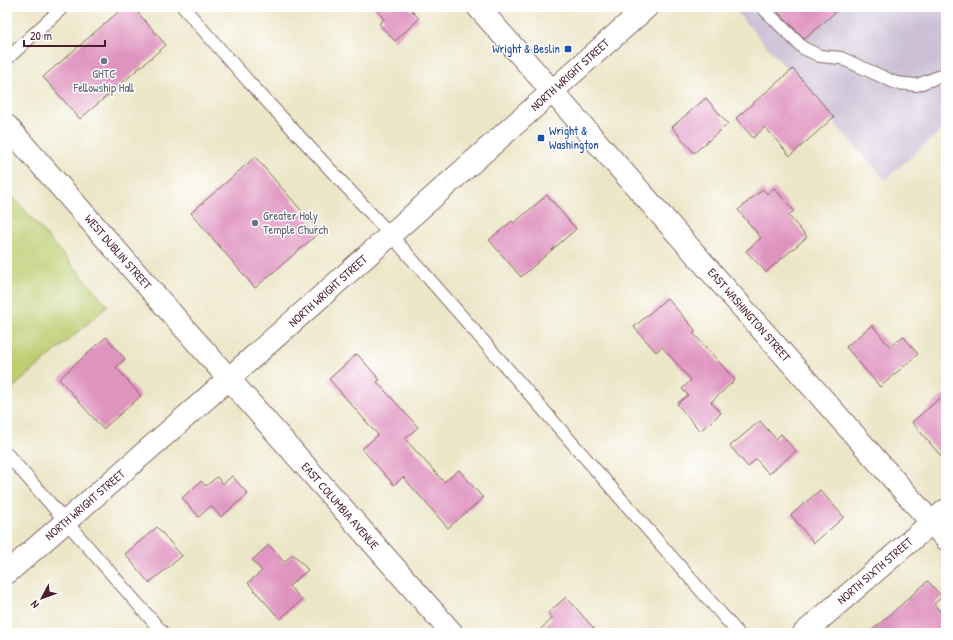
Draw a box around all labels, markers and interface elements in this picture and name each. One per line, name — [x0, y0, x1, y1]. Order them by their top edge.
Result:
scale bar — [24, 22, 105, 48]
text: 20 m — [30, 27, 52, 44]
street label: NORTH WRIGHT STREET — [527, 34, 613, 115]
place label: Wright & Beslin — [492, 40, 560, 57]
marker: Wright & Beslin — [563, 44, 573, 54]
marker: GHTC Fellowship Hall — [99, 56, 109, 66]
place label: GHTC Fellowship Hall — [73, 65, 135, 96]
place label: Wright & Washington — [549, 122, 599, 153]
marker: Wright & Washington — [536, 133, 546, 143]
place label: Greater Holy Temple Church — [263, 207, 328, 238]
street label: WEST DUBLIN STREET — [81, 211, 156, 293]
marker: Greater Holy Temple Church — [250, 218, 260, 228]
street label: NORTH WRIGHT STREET — [285, 250, 371, 331]
street label: EAST WASHINGTON STREET — [704, 264, 795, 365]
street label: EAST COLUMBIA AVENUE — [298, 459, 383, 553]
street label: NORTH WRIGHT STREET — [41, 465, 129, 544]
street label: NORTH SIXTH STREET — [833, 533, 916, 608]
north arrow — [22, 578, 62, 618]
text: N — [27, 598, 42, 611]

